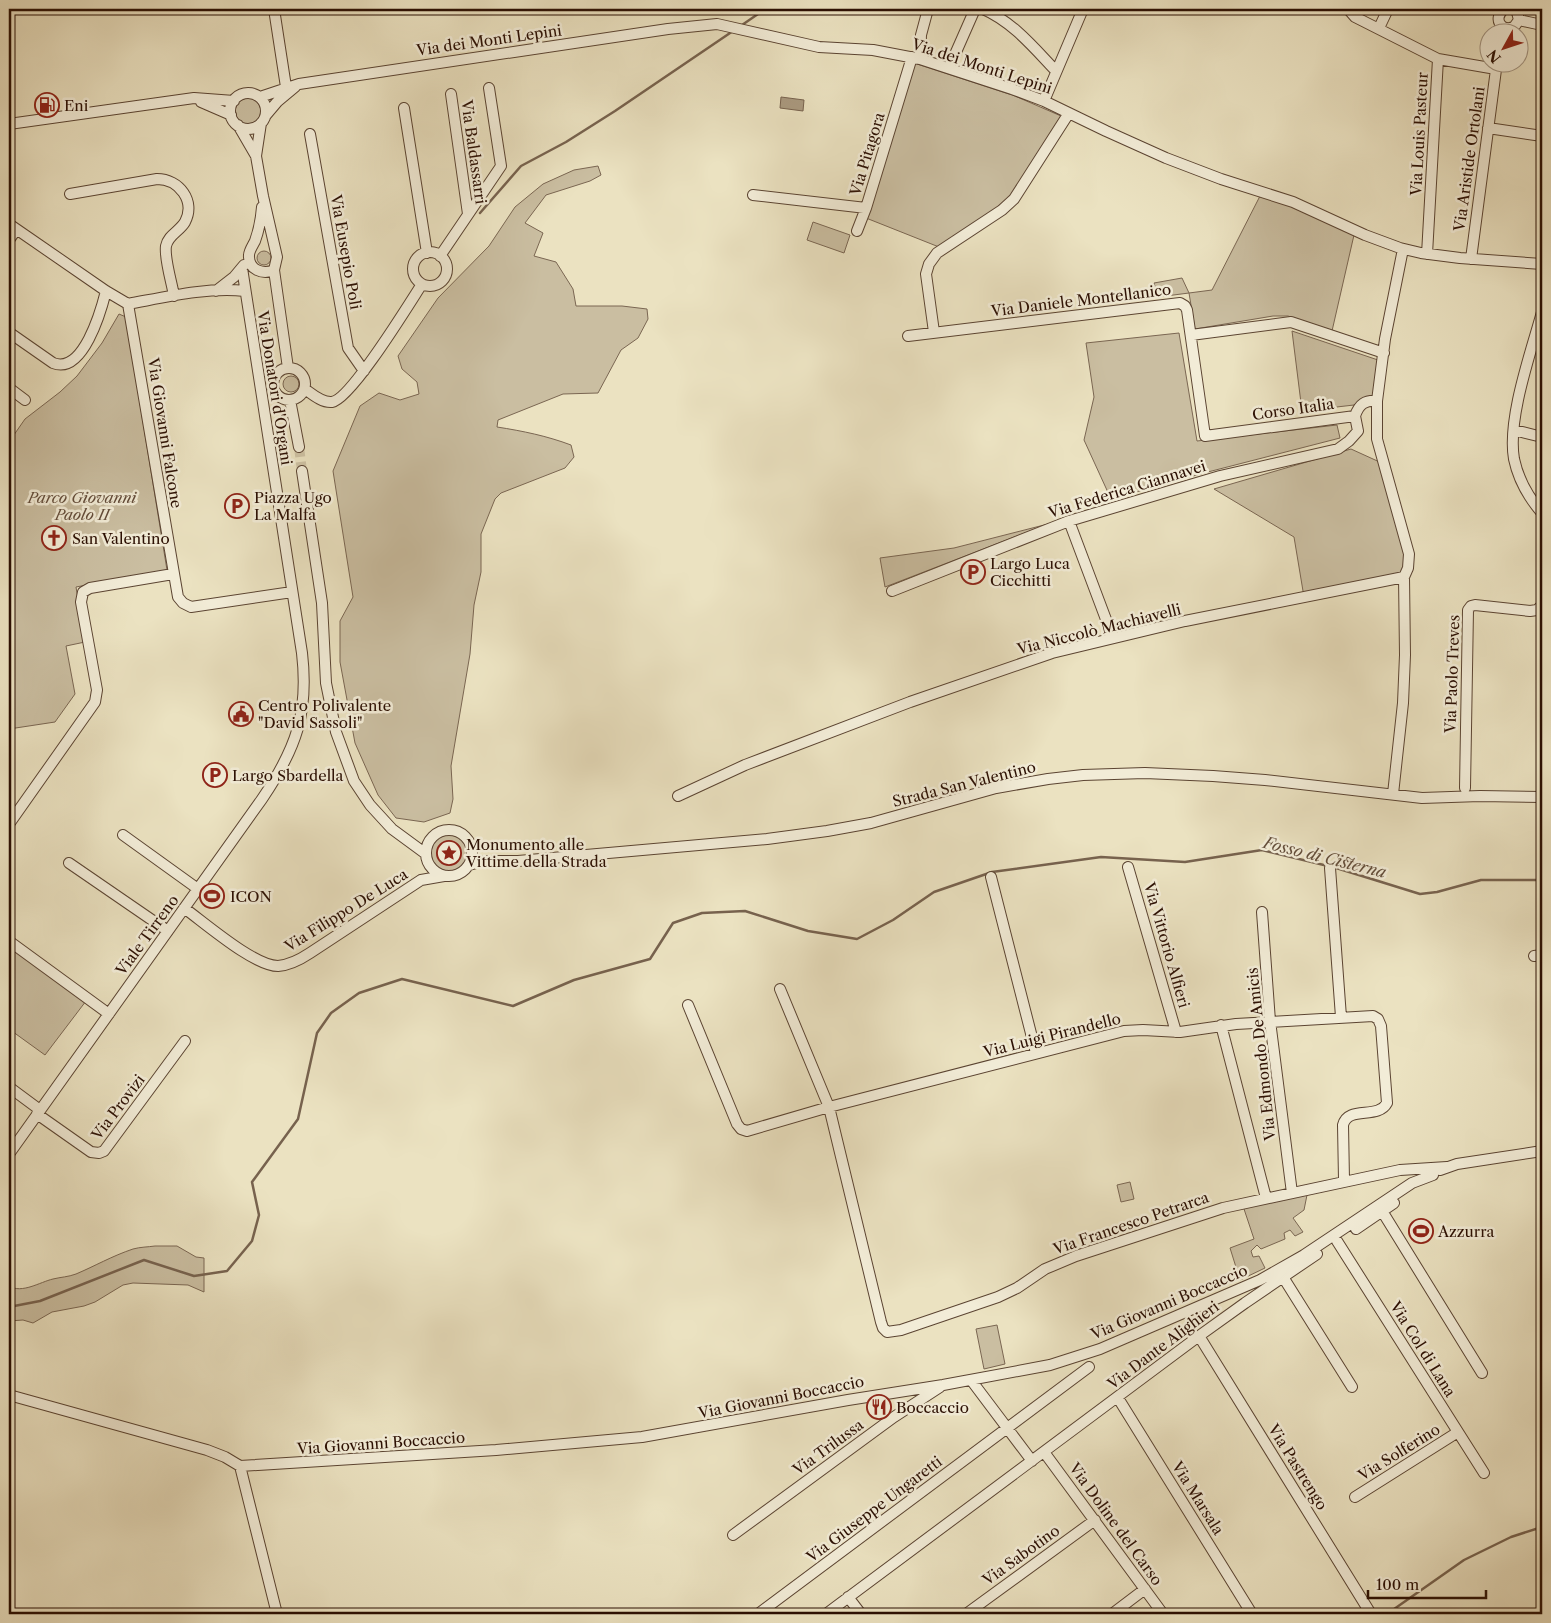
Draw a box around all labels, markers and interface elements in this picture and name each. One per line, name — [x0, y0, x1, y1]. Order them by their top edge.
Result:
street label: Via dei Monti Lepini — [414, 20, 563, 60]
north arrow — [1478, 22, 1528, 72]
street label: Via dei Monti Lepini — [908, 34, 1055, 98]
text: N — [1483, 46, 1505, 67]
street label: Via Louis Pasteur — [1406, 71, 1432, 197]
street label: Via Aristide Ortolani — [1449, 85, 1489, 234]
fuel station icon: Eni — [34, 92, 60, 118]
place label: Eni — [64, 96, 89, 115]
street label: Via Baldassarri — [457, 98, 491, 206]
street label: Via Pitagora — [845, 110, 889, 199]
street label: Via Eusepio Poli — [326, 192, 366, 311]
street label: Via Daniele Montellanico — [989, 280, 1172, 321]
street label: Via Donatori d'Organi — [253, 309, 297, 467]
street label: Via Giovanni Falcone — [144, 356, 186, 510]
street label: Corso Italia — [1251, 394, 1335, 424]
street label: Via Federica Ciannavei — [1045, 456, 1208, 522]
park label: Parco Giovanni Paolo II — [27, 488, 138, 524]
place label: Piazza Ugo La Malfa — [254, 488, 332, 524]
parking icon: Piazza Ugo La Malfa — [224, 493, 250, 519]
church icon: San Valentino — [41, 525, 67, 551]
place label: San Valentino — [72, 529, 170, 548]
place label: Largo Luca Cicchitti — [990, 554, 1070, 590]
parking icon: Largo Luca Cicchitti — [960, 559, 986, 585]
street label: Via Niccolò Machiavelli — [1014, 599, 1183, 659]
street label: Via Paolo Treves — [1440, 615, 1464, 734]
place label: Centro Polivalente "David Sassoli" — [258, 696, 391, 732]
public building icon: Centro Polivalente "David Sassoli" — [228, 701, 254, 727]
street label: Strada San Valentino — [890, 757, 1038, 811]
parking icon: Largo Sbardella — [202, 762, 228, 788]
place label: Largo Sbardella — [232, 766, 344, 785]
water label: Fosso di Cisterna — [1260, 832, 1389, 882]
place label: Monumento alle Vittime della Strada — [465, 835, 607, 871]
place icon: Monumento alle Vittime della Strada — [436, 840, 462, 866]
street label: Via Filippo De Luca — [280, 864, 411, 956]
street label: Via Vittorio Alfieri — [1140, 879, 1194, 1010]
sports icon: ICON — [199, 883, 225, 909]
place label: ICON — [230, 887, 272, 906]
street label: Viale Tirreno — [111, 891, 183, 980]
street label: Via Edmondo De Amicis — [1242, 966, 1280, 1143]
street label: Via Luigi Pirandello — [980, 1009, 1123, 1062]
street label: Via Provizi — [87, 1070, 149, 1144]
street label: Via Francesco Petrarca — [1050, 1187, 1211, 1259]
sports icon: Azzurra — [1408, 1218, 1434, 1244]
place label: Azzurra — [1437, 1222, 1494, 1241]
street label: Via Giovanni Boccaccio — [1087, 1260, 1250, 1344]
street label: Via Dante Alighieri — [1103, 1297, 1223, 1394]
street label: Via Col di Lana — [1386, 1297, 1460, 1400]
street label: Via Giovanni Boccaccio — [696, 1372, 865, 1423]
restaurant icon: Boccaccio — [866, 1394, 892, 1420]
place label: Boccaccio — [896, 1398, 969, 1417]
street label: Via Trilussa — [788, 1415, 867, 1480]
street label: Via Solferino — [1354, 1419, 1443, 1485]
street label: Via Pastrengo — [1264, 1420, 1332, 1513]
street label: Via Giovanni Boccaccio — [295, 1428, 466, 1458]
street label: Via Giuseppe Ungaretti — [802, 1452, 946, 1567]
street label: Via Marsala — [1167, 1457, 1228, 1538]
street label: Via Doline del Carso — [1065, 1458, 1167, 1589]
street label: Via Sabotino — [978, 1521, 1063, 1590]
scale bar — [1368, 1568, 1486, 1600]
text: 100 m — [1376, 1575, 1419, 1594]

